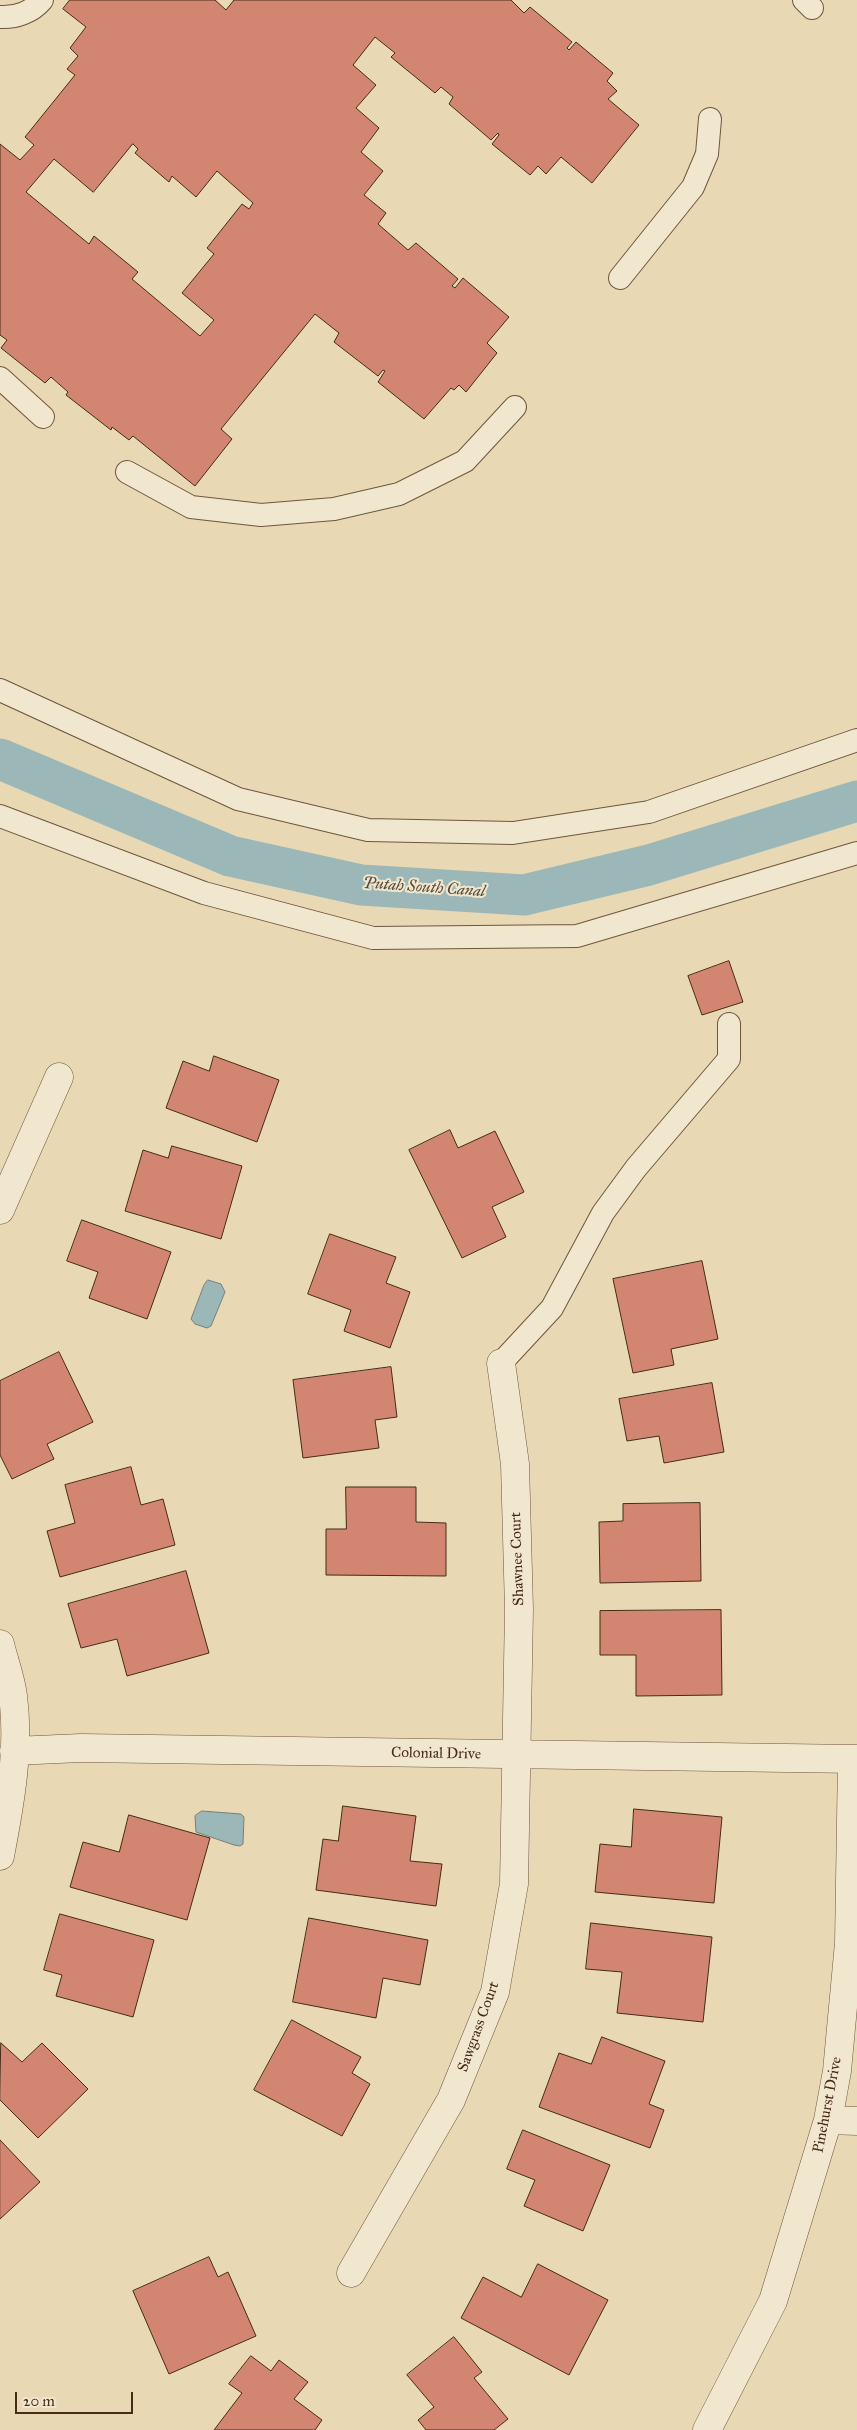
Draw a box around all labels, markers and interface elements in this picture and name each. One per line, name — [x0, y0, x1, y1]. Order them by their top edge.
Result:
water label: Putah South Canal — [362, 874, 486, 902]
street label: Shawnee Court — [507, 1512, 529, 1606]
street label: Colonial Drive — [391, 1744, 481, 1764]
street label: Sawgrass Court — [454, 1979, 504, 2075]
street label: Pinehurst Drive — [810, 2055, 846, 2155]
scale bar — [18, 2382, 135, 2414]
text: 20 m — [23, 2392, 55, 2410]

